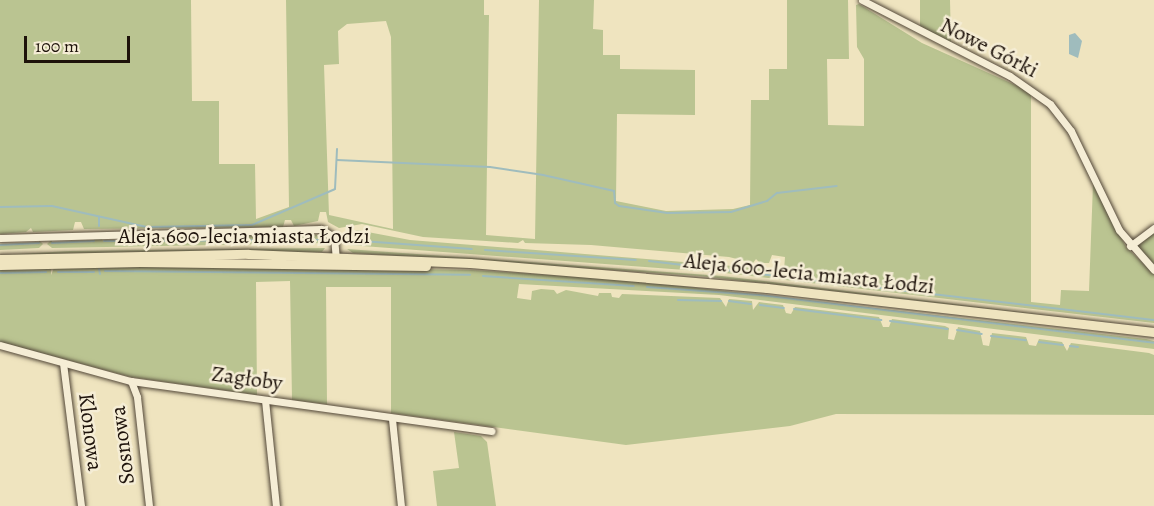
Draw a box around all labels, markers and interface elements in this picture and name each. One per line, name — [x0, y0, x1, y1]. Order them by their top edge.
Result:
street label: Nowe Górki — [936, 12, 1042, 84]
scale bar — [27, 24, 134, 62]
text: 100 m — [35, 34, 79, 58]
street label: Aleja 600-lecia miasta Łodzi — [118, 224, 370, 250]
street label: Aleja 600-lecia miasta Łodzi — [682, 248, 936, 300]
street label: Zagłoby — [210, 361, 284, 397]
street label: Klonowa — [72, 392, 108, 472]
street label: Sosnowa — [105, 404, 141, 486]

